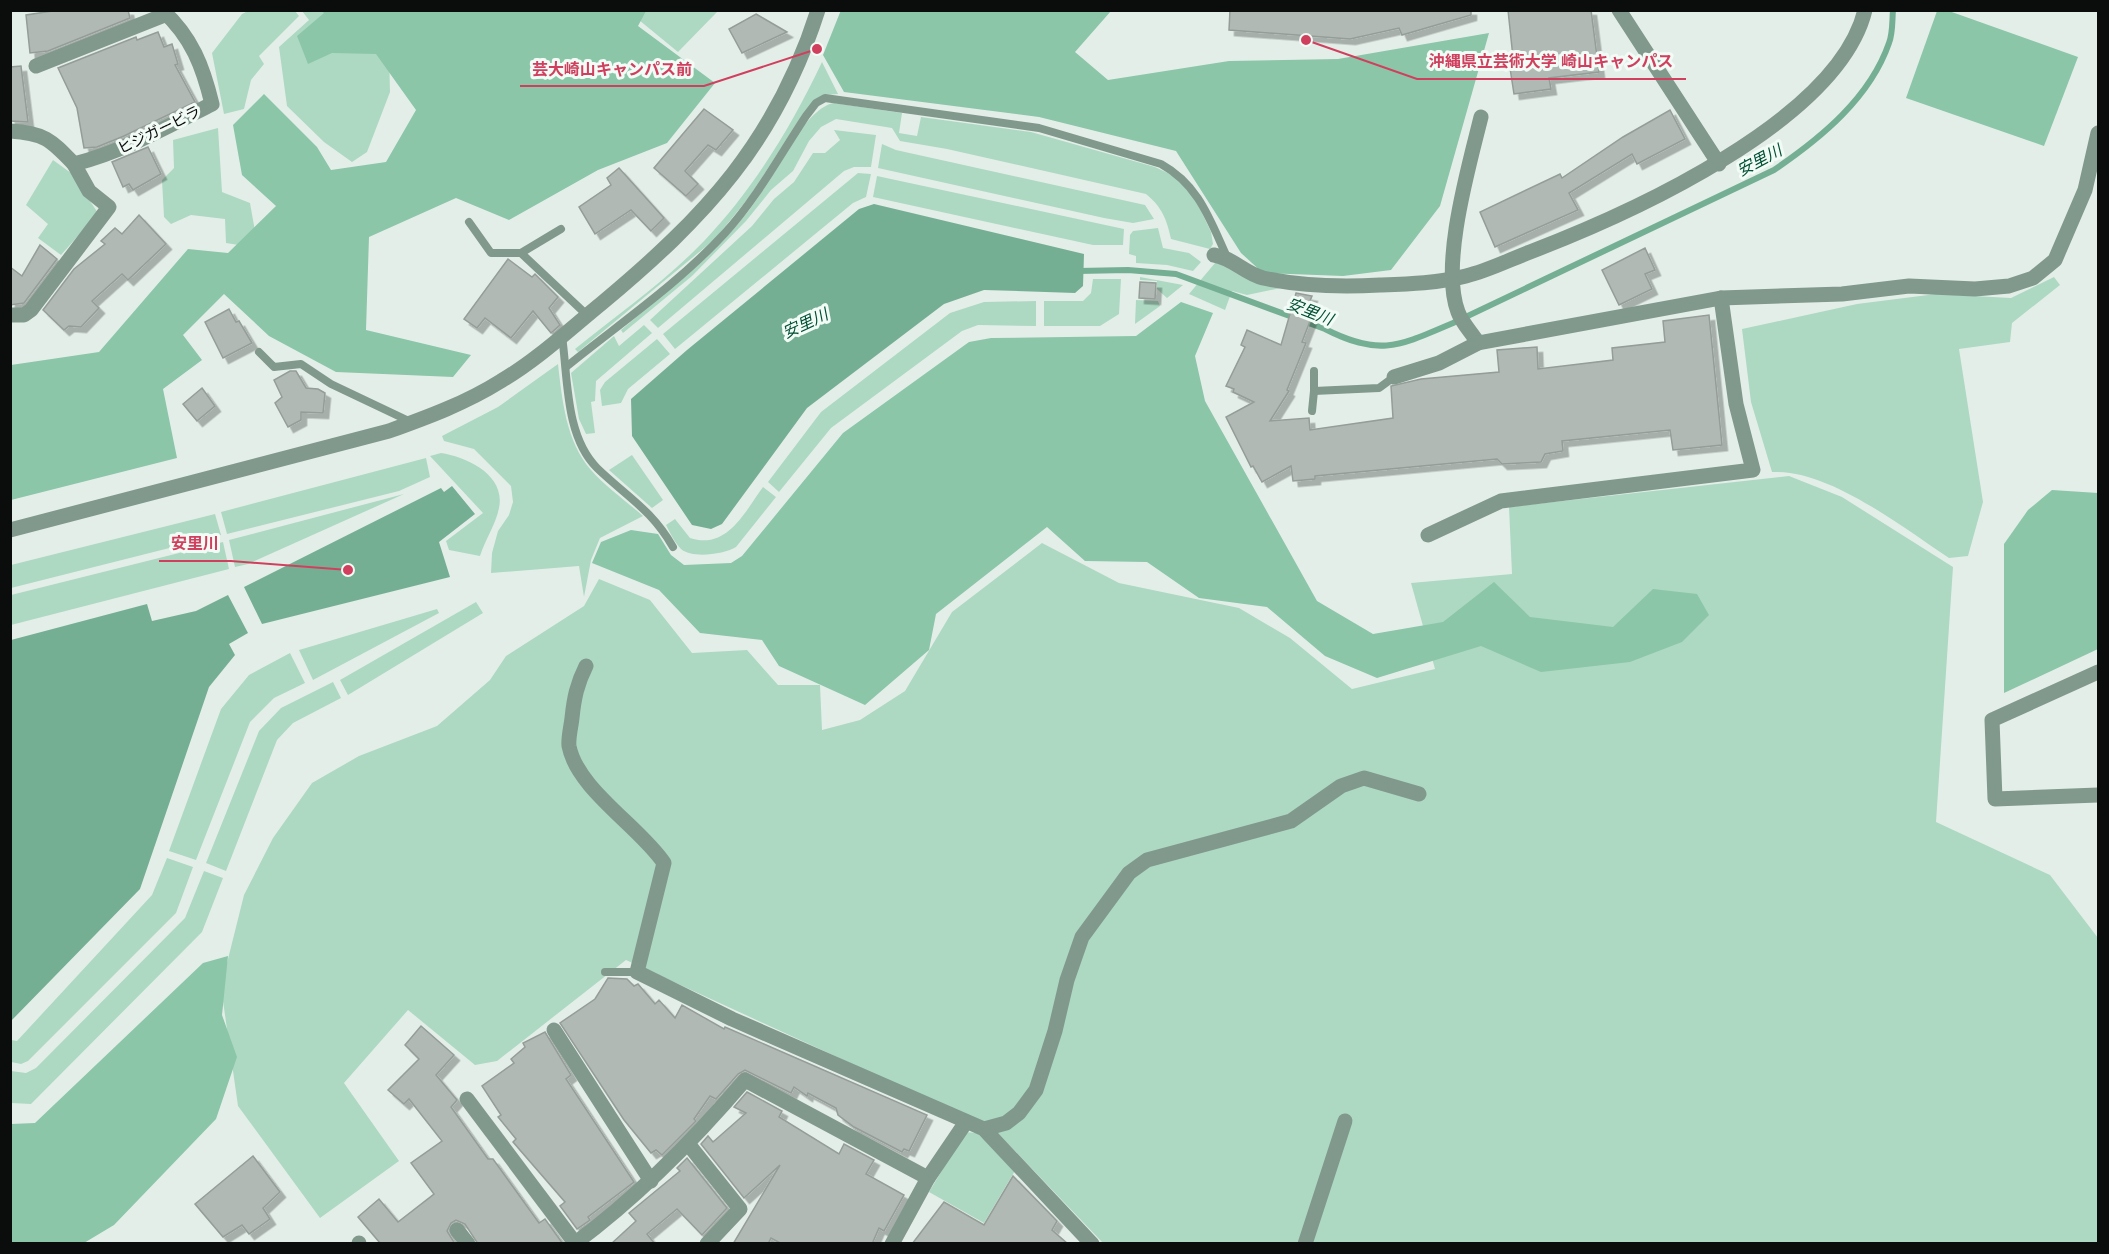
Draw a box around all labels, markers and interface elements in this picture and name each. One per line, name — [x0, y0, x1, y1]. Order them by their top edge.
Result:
callout: 沖縄県立芸術大学 崎山キャンパス — [1417, 45, 1686, 79]
callout: 芸大崎山キャンパス前 — [520, 52, 704, 86]
text: 沖縄県立芸術大学 崎山キャンパス — [1429, 52, 1673, 71]
text: 芸大崎山キャンパス前 — [532, 60, 692, 79]
street label: ヒジガービラ — [114, 101, 203, 158]
water label: 安里川 — [1734, 140, 1787, 180]
water label: 安里川 — [1284, 294, 1337, 330]
water label: 安里川 — [779, 304, 833, 342]
callout: 安里川 — [159, 527, 231, 561]
text: 安里川 — [171, 534, 219, 553]

